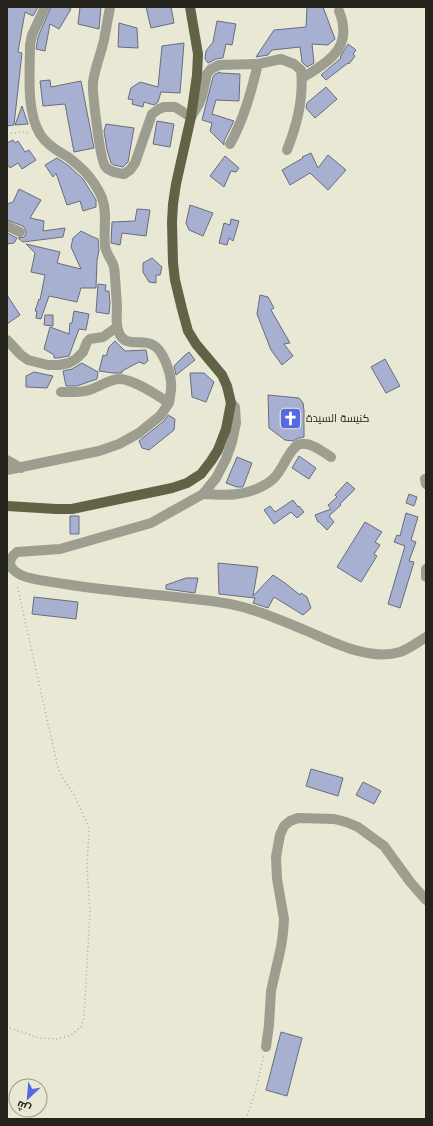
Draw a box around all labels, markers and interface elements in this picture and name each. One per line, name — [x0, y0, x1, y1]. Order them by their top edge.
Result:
church icon: كنيسة السيدة — [278, 405, 304, 431]
place label: كنيسة السيدة — [306, 410, 370, 426]
north arrow — [8, 1078, 48, 1118]
text: ش — [14, 1097, 33, 1117]

